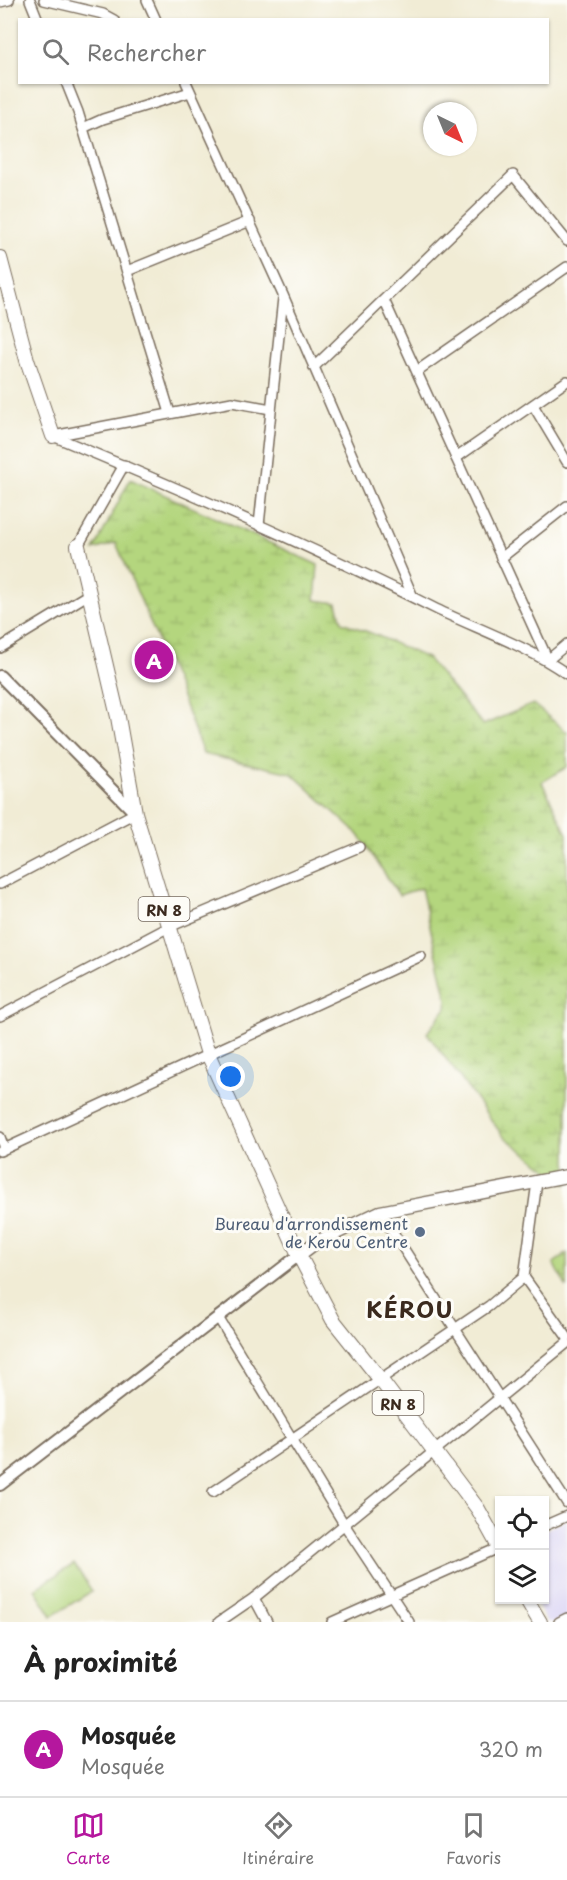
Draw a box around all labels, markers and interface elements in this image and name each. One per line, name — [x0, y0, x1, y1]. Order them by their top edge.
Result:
search box — [18, 18, 549, 84]
icon: search — [39, 35, 72, 68]
text: Rechercher — [87, 35, 206, 68]
north arrow — [423, 102, 477, 156]
pin: A — [134, 638, 174, 682]
road number: RN 8 — [138, 897, 190, 921]
your location — [216, 1062, 245, 1091]
place label: Bureau d'arrondissement de Kerou Centre — [214, 1211, 408, 1253]
marker: Bureau d'arrondissement de Kerou Centre — [413, 1225, 427, 1239]
district label: KÉROU — [366, 1292, 454, 1325]
road number: RN 8 — [372, 1391, 424, 1415]
map controls — [495, 1496, 549, 1604]
button: locate — [495, 1496, 549, 1550]
button: layers — [495, 1550, 549, 1604]
text: À proximité — [24, 1642, 178, 1681]
text: Mosquée — [81, 1718, 176, 1751]
text: A — [36, 1734, 51, 1764]
text: 320 m — [479, 1734, 543, 1764]
text: Mosquée — [81, 1751, 165, 1781]
tab: Carte — [66, 1809, 110, 1869]
tab: Itinéraire — [242, 1809, 314, 1869]
tab: Favoris — [446, 1809, 501, 1869]

